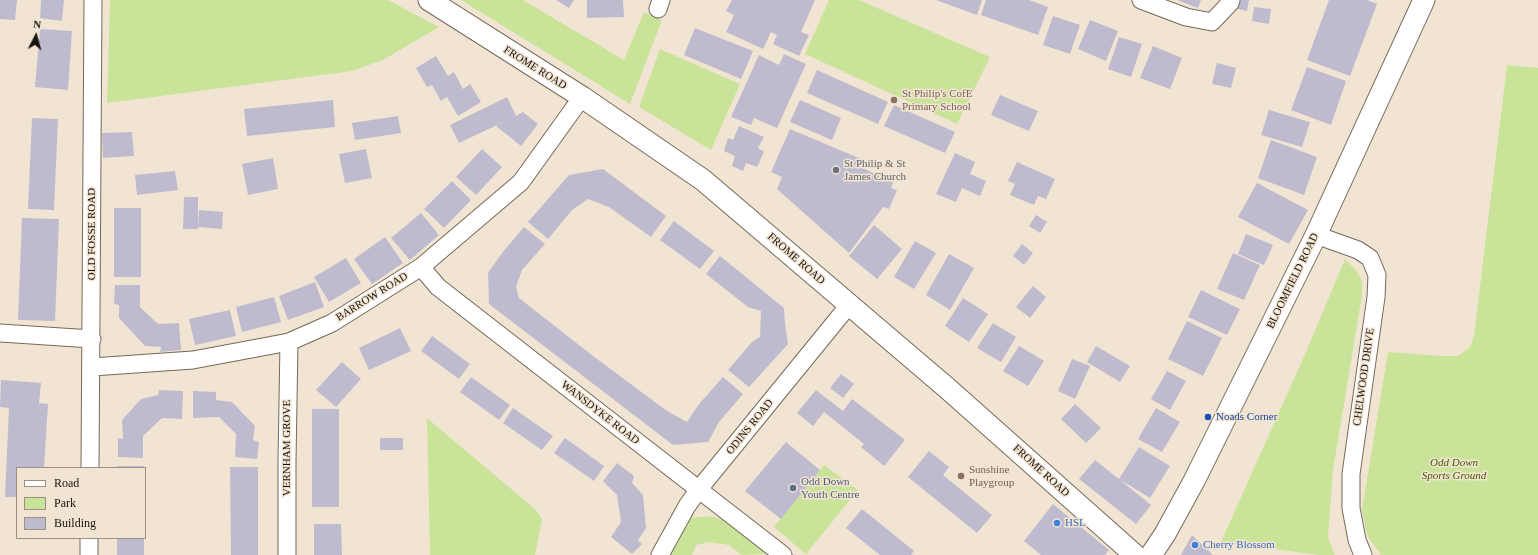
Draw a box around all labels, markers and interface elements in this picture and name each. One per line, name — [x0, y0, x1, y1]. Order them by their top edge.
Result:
north arrow — [16, 16, 56, 56]
text: N — [33, 18, 42, 30]
street label: FROME ROAD — [501, 43, 569, 93]
place label: St Philip's CofE Primary School — [902, 87, 972, 113]
marker: St Philip's CofE Primary School — [889, 95, 899, 105]
place label: St Philip & St James Church — [844, 157, 906, 183]
marker: St Philip & St James Church — [831, 165, 841, 175]
street label: OLD FOSSE ROAD — [85, 188, 99, 280]
street label: FROME ROAD — [765, 230, 827, 288]
street label: BLOOMFIELD ROAD — [1264, 231, 1322, 331]
street label: BARROW ROAD — [334, 270, 410, 324]
street label: CHELWOOD DRIVE — [1351, 327, 1377, 427]
street label: WANSDYKE ROAD — [558, 378, 642, 448]
street label: ODINS ROAD — [724, 397, 776, 457]
street label: VERNHAM GROVE — [280, 400, 294, 496]
place label: Noads Corner — [1216, 410, 1277, 424]
marker: Noads Corner — [1203, 412, 1213, 422]
street label: FROME ROAD — [1010, 442, 1072, 500]
park label: Odd Down Sports Ground — [1422, 456, 1486, 482]
place label: Sunshine Playgroup — [969, 463, 1014, 489]
legend — [16, 467, 146, 539]
marker: Sunshine Playgroup — [956, 471, 966, 481]
place label: Odd Down Youth Centre — [801, 475, 859, 501]
text: Road — [54, 476, 79, 490]
marker: Odd Down Youth Centre — [788, 483, 798, 493]
text: Park — [54, 496, 76, 510]
text: Building — [54, 516, 96, 530]
place label: HSL — [1065, 516, 1086, 530]
marker: HSL — [1052, 518, 1062, 528]
place label: Cherry Blossom — [1203, 538, 1275, 552]
marker: Cherry Blossom — [1190, 540, 1200, 550]

